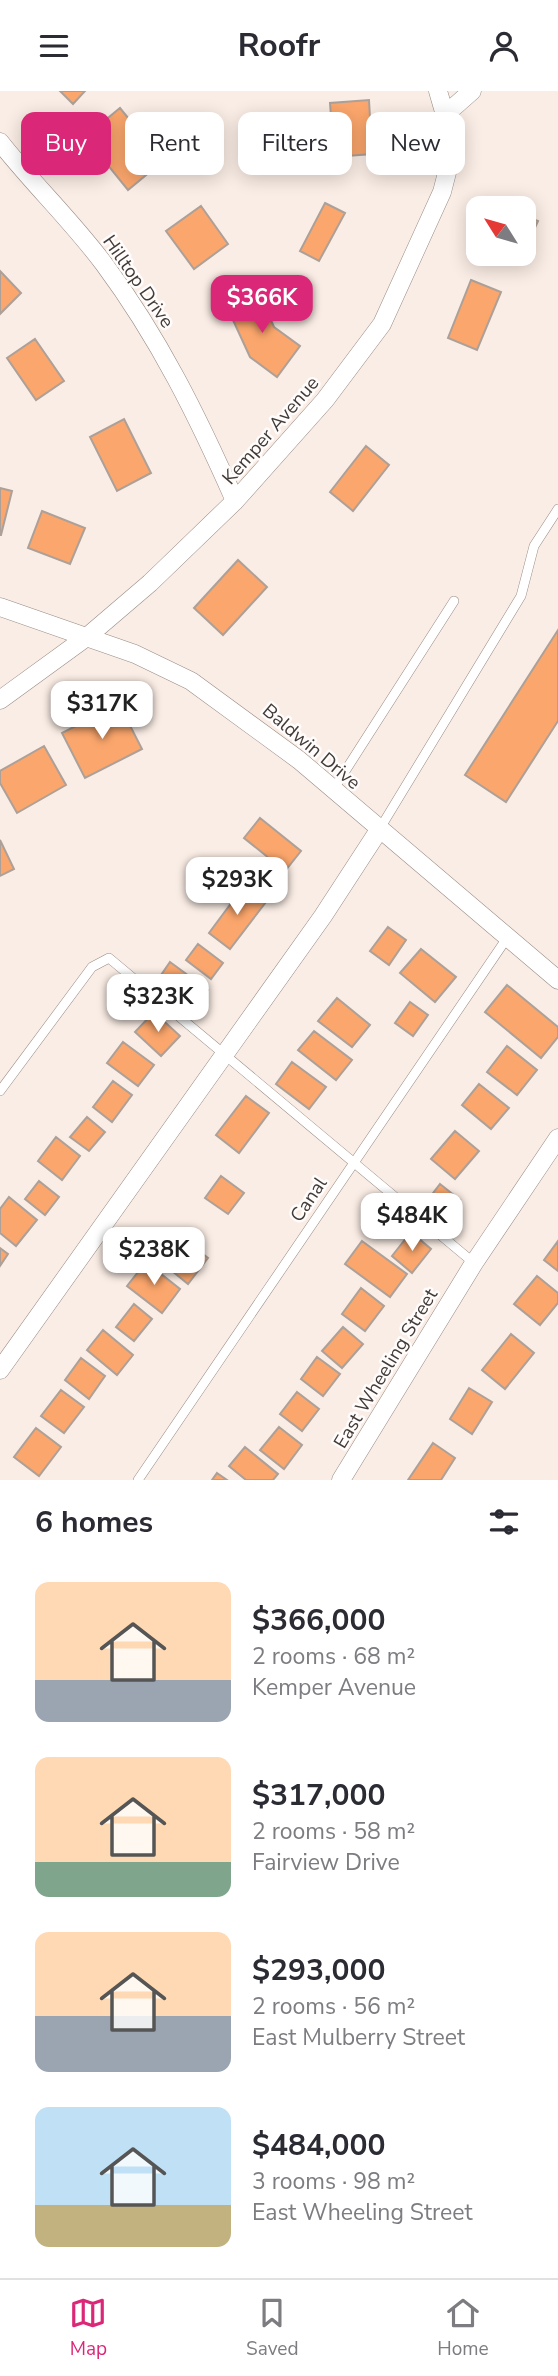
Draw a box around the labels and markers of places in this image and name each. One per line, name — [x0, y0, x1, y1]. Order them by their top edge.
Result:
pin: $366K — [213, 275, 311, 335]
pin: $317K — [53, 681, 151, 741]
pin: $293K — [188, 857, 286, 917]
pin: $323K — [109, 975, 207, 1034]
pin: $484K — [363, 1193, 461, 1253]
pin: $238K — [105, 1227, 203, 1287]

